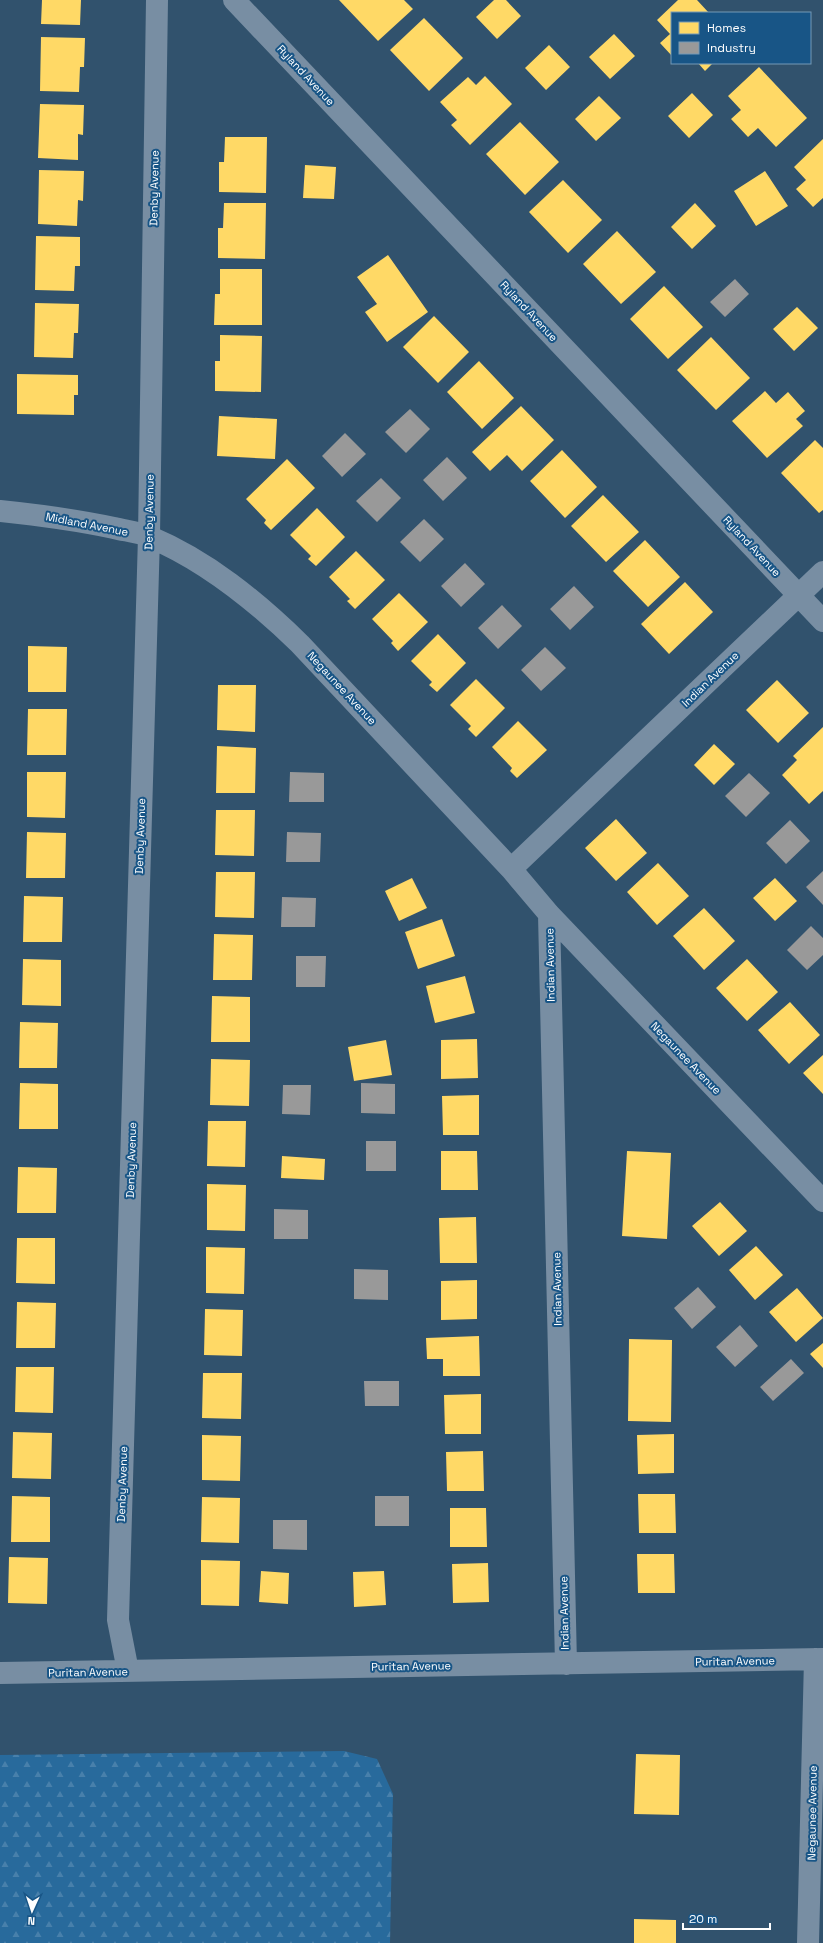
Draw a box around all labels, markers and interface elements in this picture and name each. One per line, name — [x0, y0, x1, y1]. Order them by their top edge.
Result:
legend — [671, 12, 811, 64]
text: Homes — [707, 20, 746, 36]
text: Industry — [707, 40, 756, 56]
street label: Ryland Avenue — [274, 42, 338, 108]
street label: Denby Avenue — [146, 150, 162, 226]
street label: Ryland Avenue — [497, 278, 561, 344]
street label: Denby Avenue — [141, 474, 157, 550]
street label: Midland Avenue — [45, 509, 129, 539]
street label: Ryland Avenue — [720, 513, 784, 579]
street label: Negaunee Avenue — [304, 648, 380, 728]
street label: Indian Avenue — [679, 648, 741, 710]
street label: Denby Avenue — [132, 798, 148, 874]
street label: Indian Avenue — [542, 928, 558, 1002]
street label: Negaunee Avenue — [648, 1019, 724, 1097]
street label: Denby Avenue — [123, 1122, 139, 1198]
street label: Indian Avenue — [549, 1252, 565, 1326]
street label: Denby Avenue — [114, 1446, 130, 1522]
street label: Indian Avenue — [556, 1576, 572, 1650]
street label: Puritan Avenue — [695, 1653, 775, 1669]
street label: Puritan Avenue — [371, 1658, 451, 1674]
street label: Puritan Avenue — [48, 1664, 128, 1680]
street label: Negaunee Avenue — [804, 1765, 820, 1861]
north arrow — [12, 1891, 52, 1931]
scale bar — [683, 1905, 770, 1931]
text: 20 m — [689, 1911, 717, 1927]
text: N — [27, 1914, 36, 1928]

